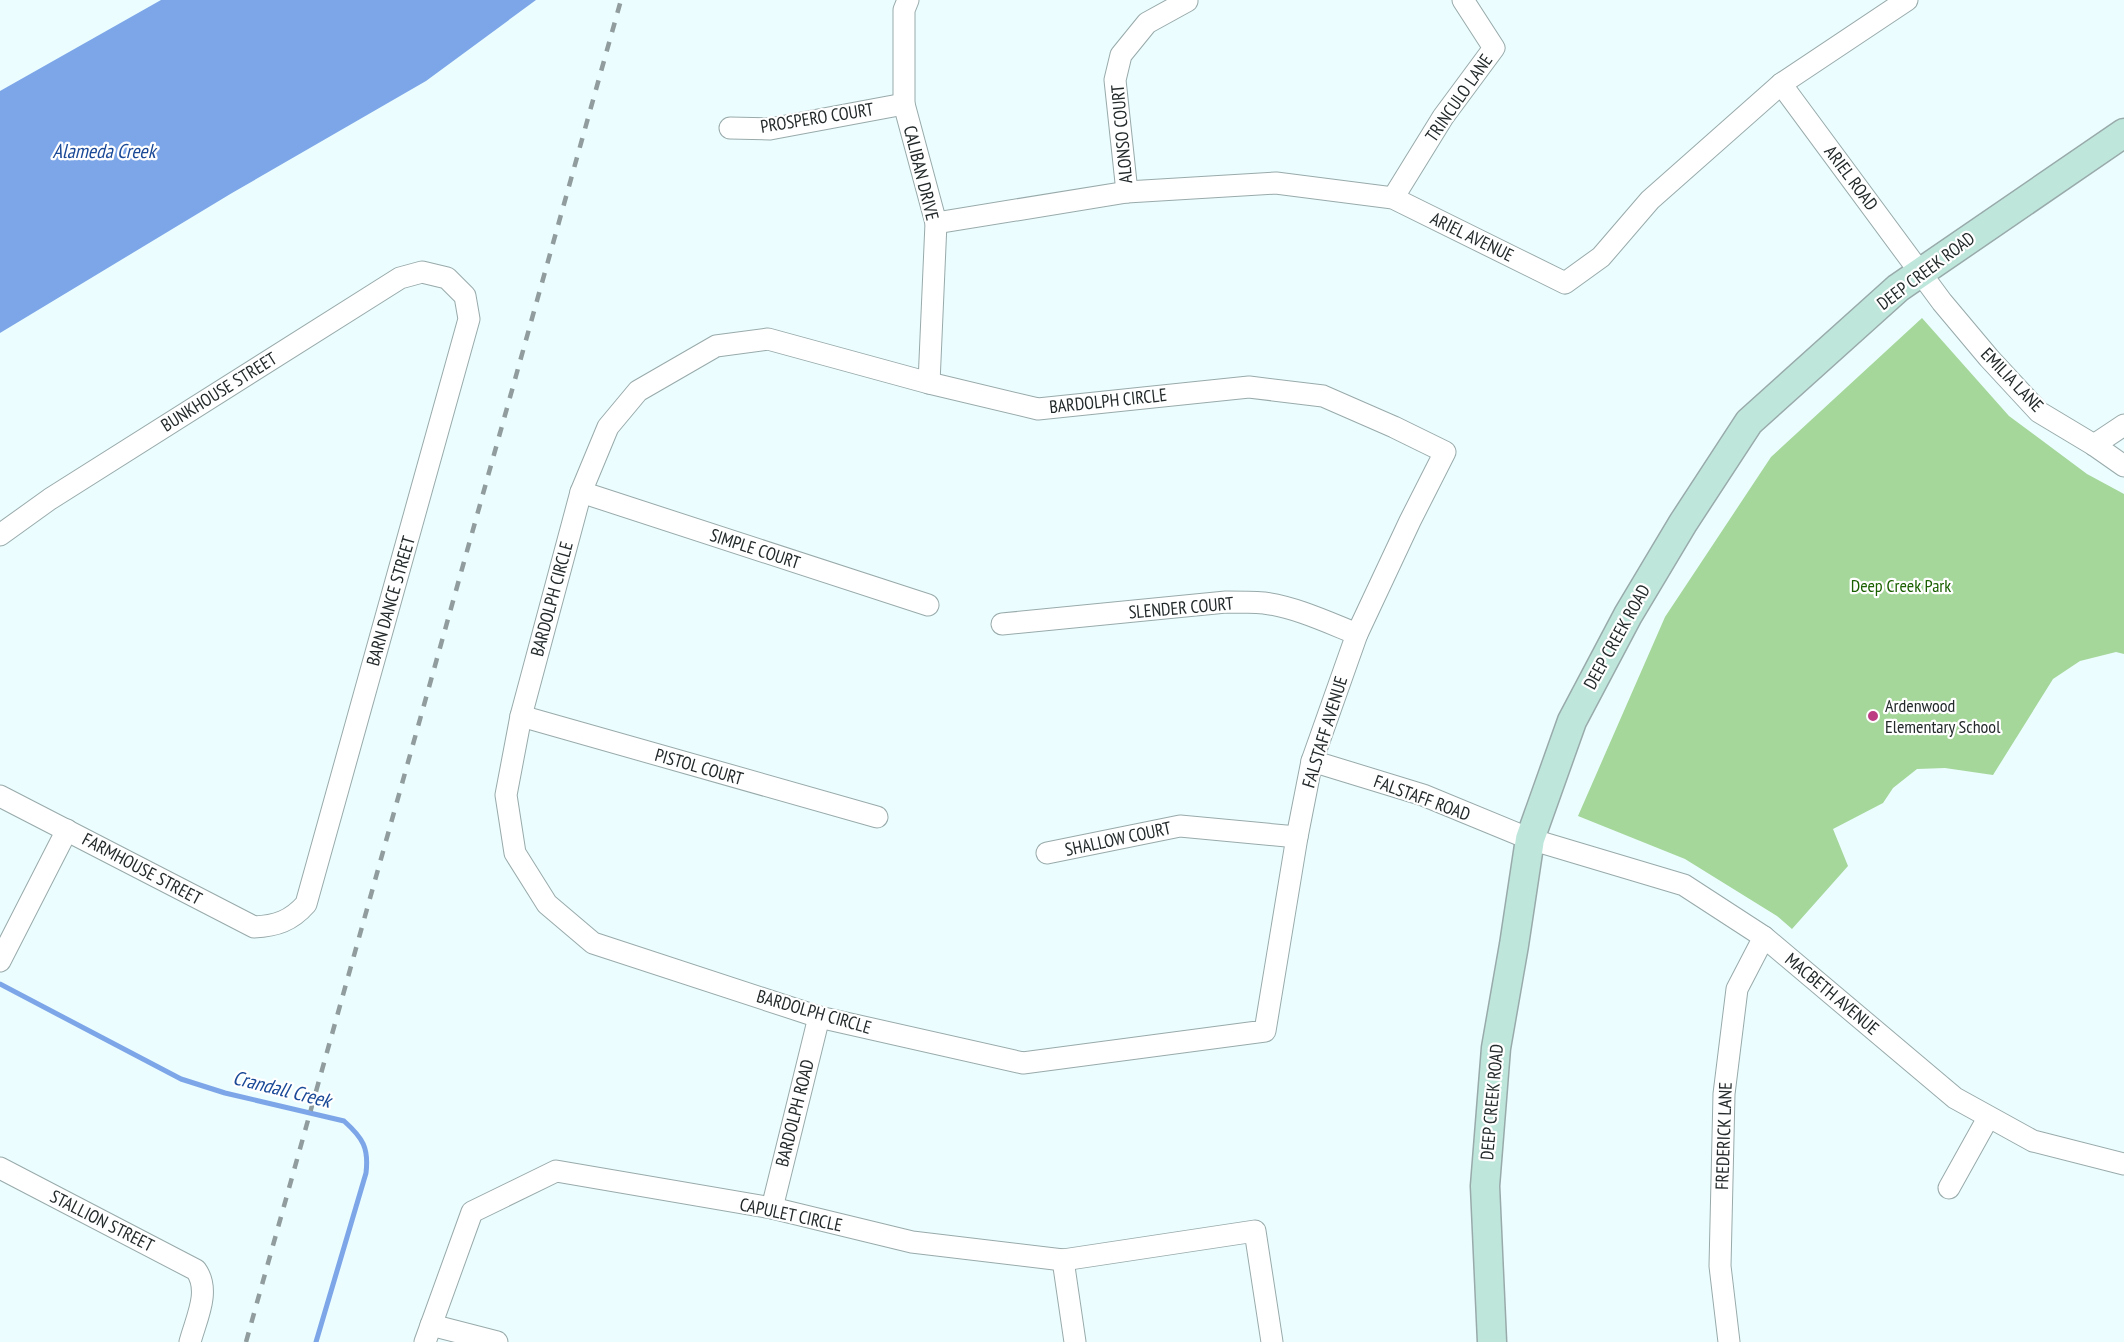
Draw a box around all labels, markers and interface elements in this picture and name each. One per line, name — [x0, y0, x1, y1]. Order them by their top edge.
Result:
street label: TRINCULO LANE — [1420, 49, 1497, 146]
street label: ALONSO COURT — [1106, 84, 1137, 184]
street label: PROSPERO COURT — [759, 97, 875, 138]
street label: CALIBAN DRIVE — [899, 123, 944, 223]
water label: Alameda Creek — [53, 138, 158, 164]
street label: ARIEL ROAD — [1820, 141, 1883, 215]
street label: ARIEL AVENUE — [1427, 207, 1518, 267]
street label: DEEP CREEK ROAD — [1872, 226, 1979, 315]
street label: EMILIA LANE — [1976, 343, 2049, 417]
street label: BUNKHOUSE STREET — [156, 347, 281, 436]
street label: BARDOLPH CIRCLE — [1048, 383, 1168, 418]
street label: SIMPLE COURT — [707, 523, 803, 574]
street label: BARN DANCE STREET — [361, 533, 420, 668]
street label: BARDOLPH CIRCLE — [525, 539, 578, 659]
park label: Deep Creek Park — [1851, 574, 1951, 597]
street label: DEEP CREEK ROAD — [1578, 580, 1655, 693]
street label: SLENDER COURT — [1128, 591, 1234, 624]
street label: FALSTAFF AVENUE — [1297, 673, 1352, 790]
place label: Ardenwood Elementary School — [1885, 694, 2001, 738]
marker: Ardenwood Elementary School — [1866, 709, 1880, 723]
street label: PISTOL COURT — [652, 743, 746, 790]
street label: FALSTAFF ROAD — [1371, 769, 1474, 826]
street label: SHALLOW COURT — [1063, 816, 1173, 861]
street label: FARMHOUSE STREET — [79, 827, 206, 910]
street label: MACBETH AVENUE — [1781, 948, 1884, 1040]
street label: BARDOLPH CIRCLE — [754, 984, 874, 1039]
street label: DEEP CREEK ROAD — [1475, 1043, 1508, 1161]
street label: BARDOLPH ROAD — [770, 1057, 819, 1169]
water label: Crandall Creek — [230, 1064, 336, 1114]
street label: FREDERICK LANE — [1710, 1082, 1737, 1190]
street label: STALLION STREET — [46, 1185, 158, 1257]
street label: CAPULET CIRCLE — [738, 1192, 845, 1237]

